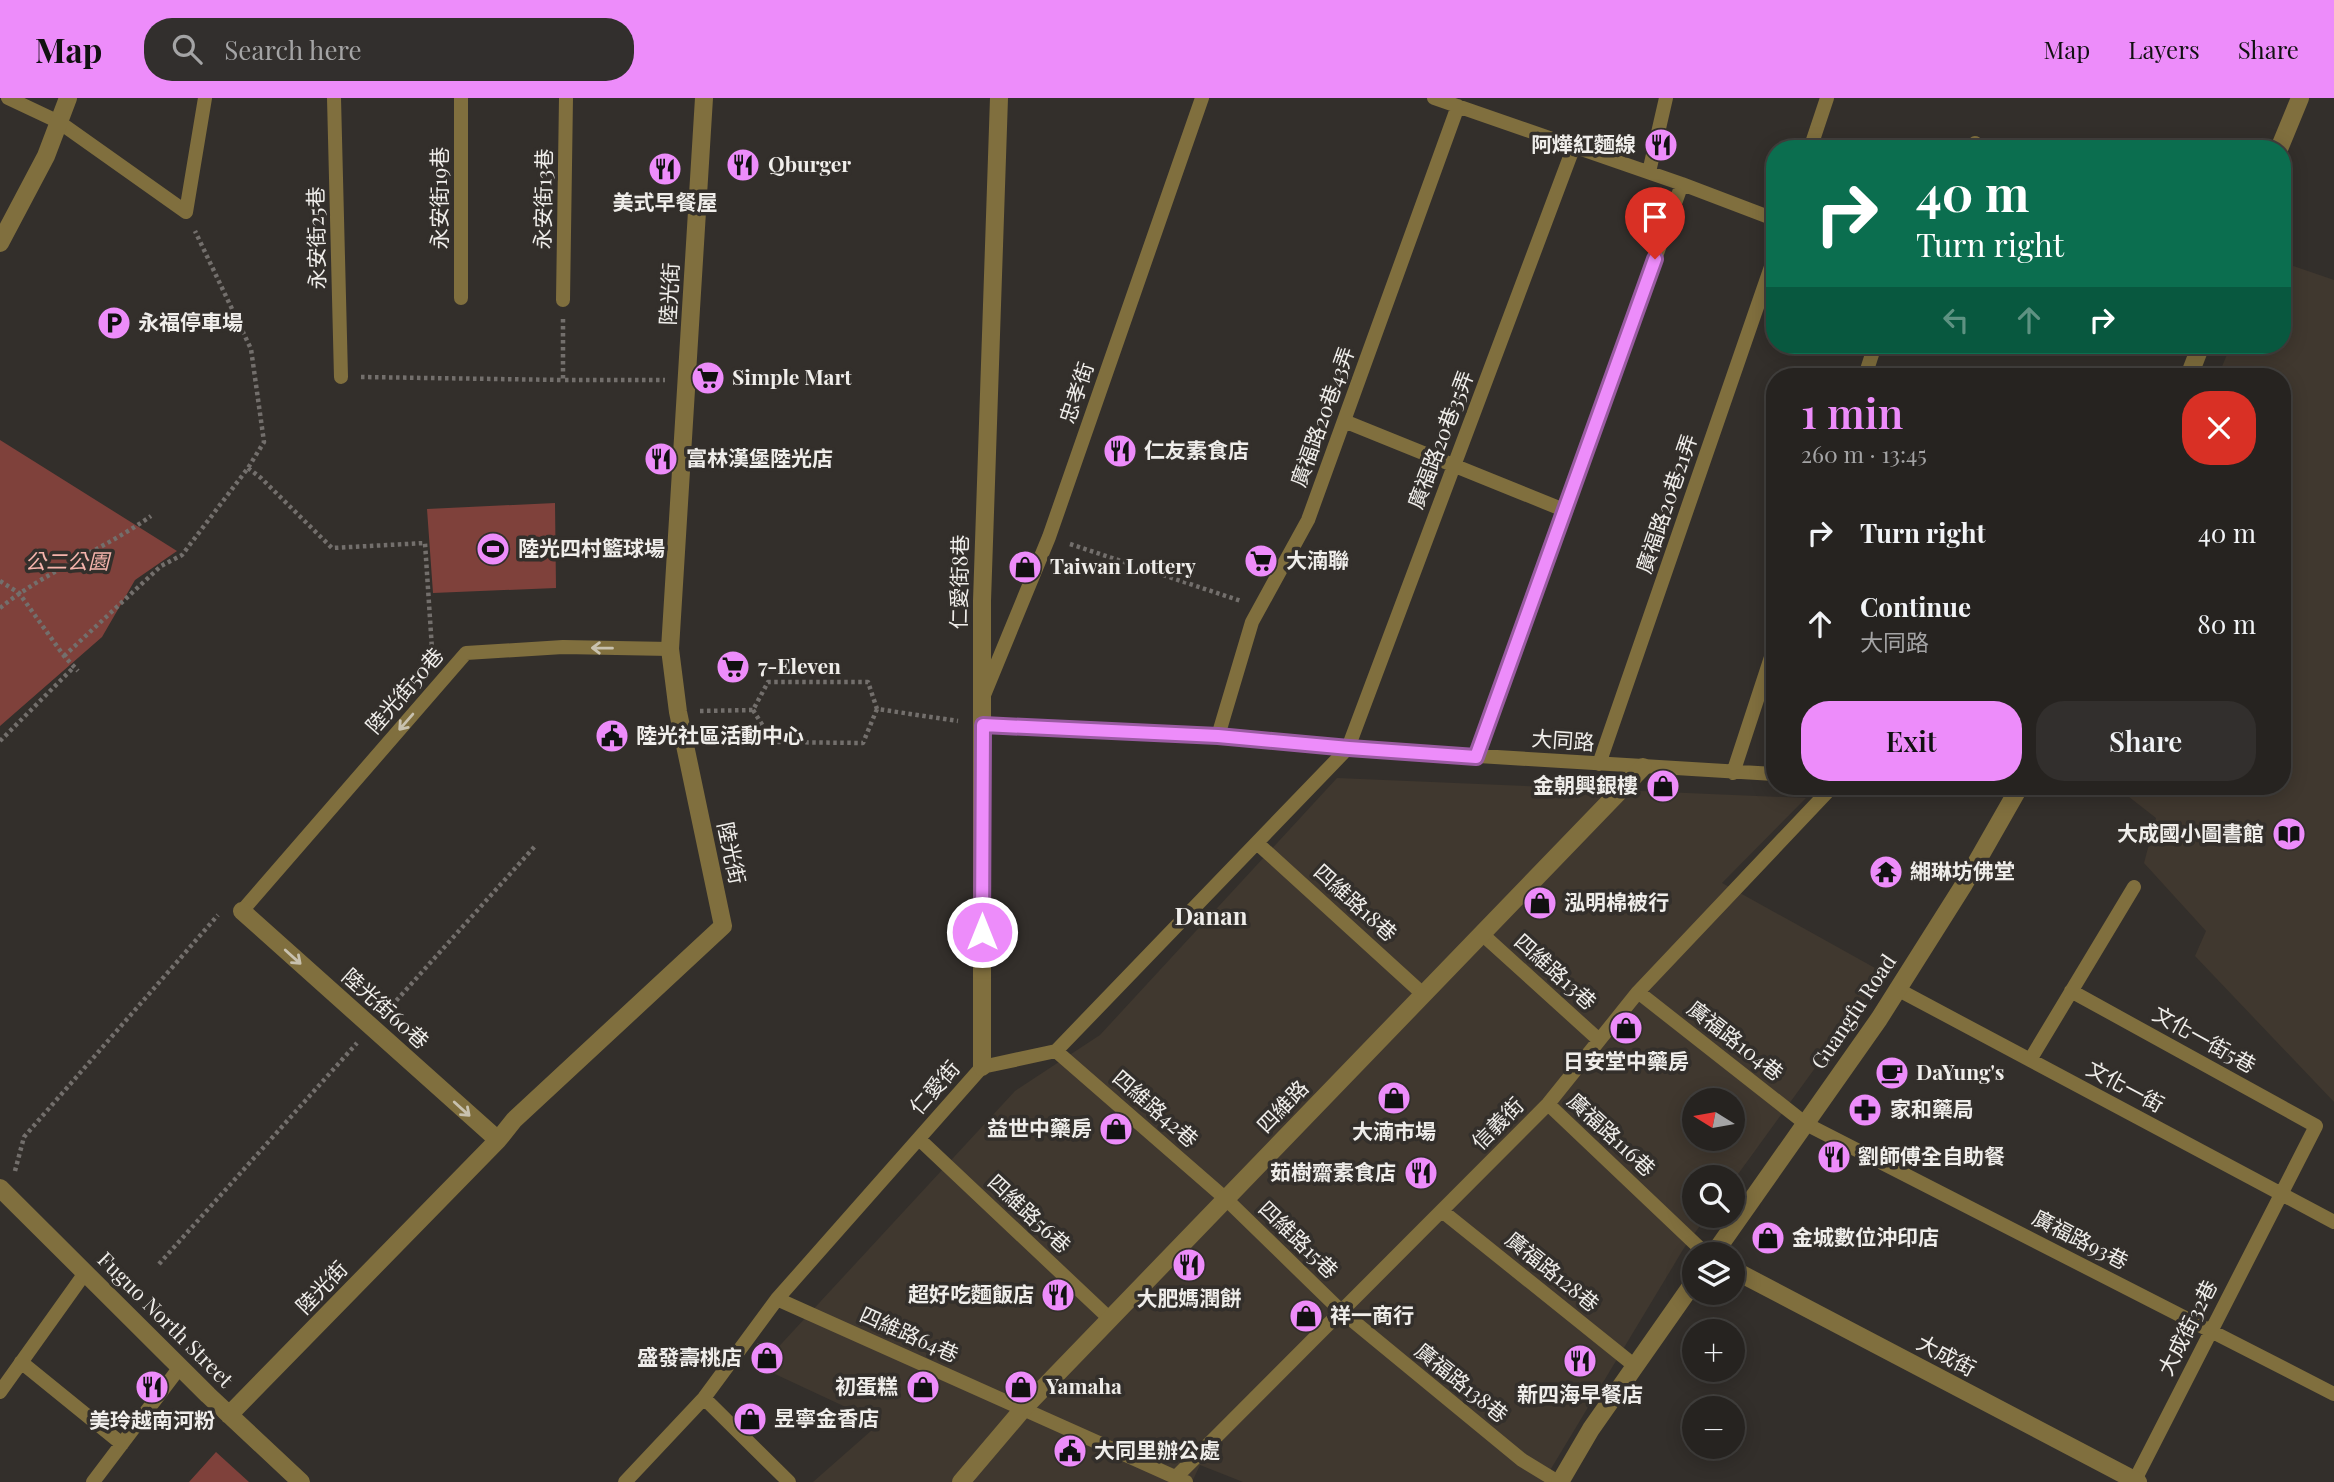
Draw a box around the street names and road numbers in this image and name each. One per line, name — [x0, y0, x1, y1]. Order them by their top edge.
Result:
street label: 永安街19巷 — [424, 147, 452, 249]
street label: 永安街13巷 — [527, 148, 557, 250]
street label: 永安街25巷 — [300, 186, 330, 290]
street label: 陸光街 — [652, 262, 684, 326]
street label: 廣福路20巷43弄 — [1283, 342, 1359, 490]
street label: 忠孝街 — [1052, 358, 1099, 427]
street label: 廣福路20巷35弄 — [1400, 366, 1478, 512]
street label: 廣福路20巷21弄 — [1628, 430, 1702, 577]
street label: 仁愛街8巷 — [943, 534, 973, 630]
street label: 陸光街50巷 — [358, 641, 449, 739]
street label: 大同路 — [1531, 723, 1596, 755]
street label: 陸光街 — [713, 819, 753, 886]
street label: 四維路18巷 — [1309, 857, 1404, 946]
street label: 四維路13巷 — [1509, 926, 1603, 1015]
street label: Guangfu Road — [1804, 948, 1901, 1074]
street label: 陸光街60巷 — [337, 961, 436, 1054]
street label: 廣福路104巷 — [1682, 993, 1790, 1086]
street label: 文化一街5巷 — [2148, 998, 2261, 1078]
street label: 文化一街 — [2082, 1053, 2170, 1117]
street label: 仁愛街 — [902, 1054, 965, 1120]
street label: 四維路42巷 — [1108, 1063, 1205, 1152]
street label: 四維路 — [1250, 1073, 1314, 1138]
street label: 廣福路116巷 — [1562, 1086, 1662, 1181]
street label: 信義街 — [1464, 1090, 1529, 1155]
street label: 四維路56巷 — [983, 1167, 1078, 1258]
street label: 四維路15巷 — [1254, 1194, 1345, 1283]
street label: 廣福路93巷 — [2028, 1202, 2134, 1274]
street label: 廣福路128巷 — [1501, 1224, 1606, 1317]
street label: Fuguo North Street — [93, 1245, 241, 1393]
street label: 陸光街 — [289, 1254, 353, 1319]
street label: 大成街32巷 — [2150, 1275, 2222, 1380]
street label: 四維路64巷 — [856, 1299, 964, 1367]
street label: 大成街 — [1913, 1327, 1981, 1381]
street label: 廣福路138巷 — [1410, 1335, 1515, 1428]

